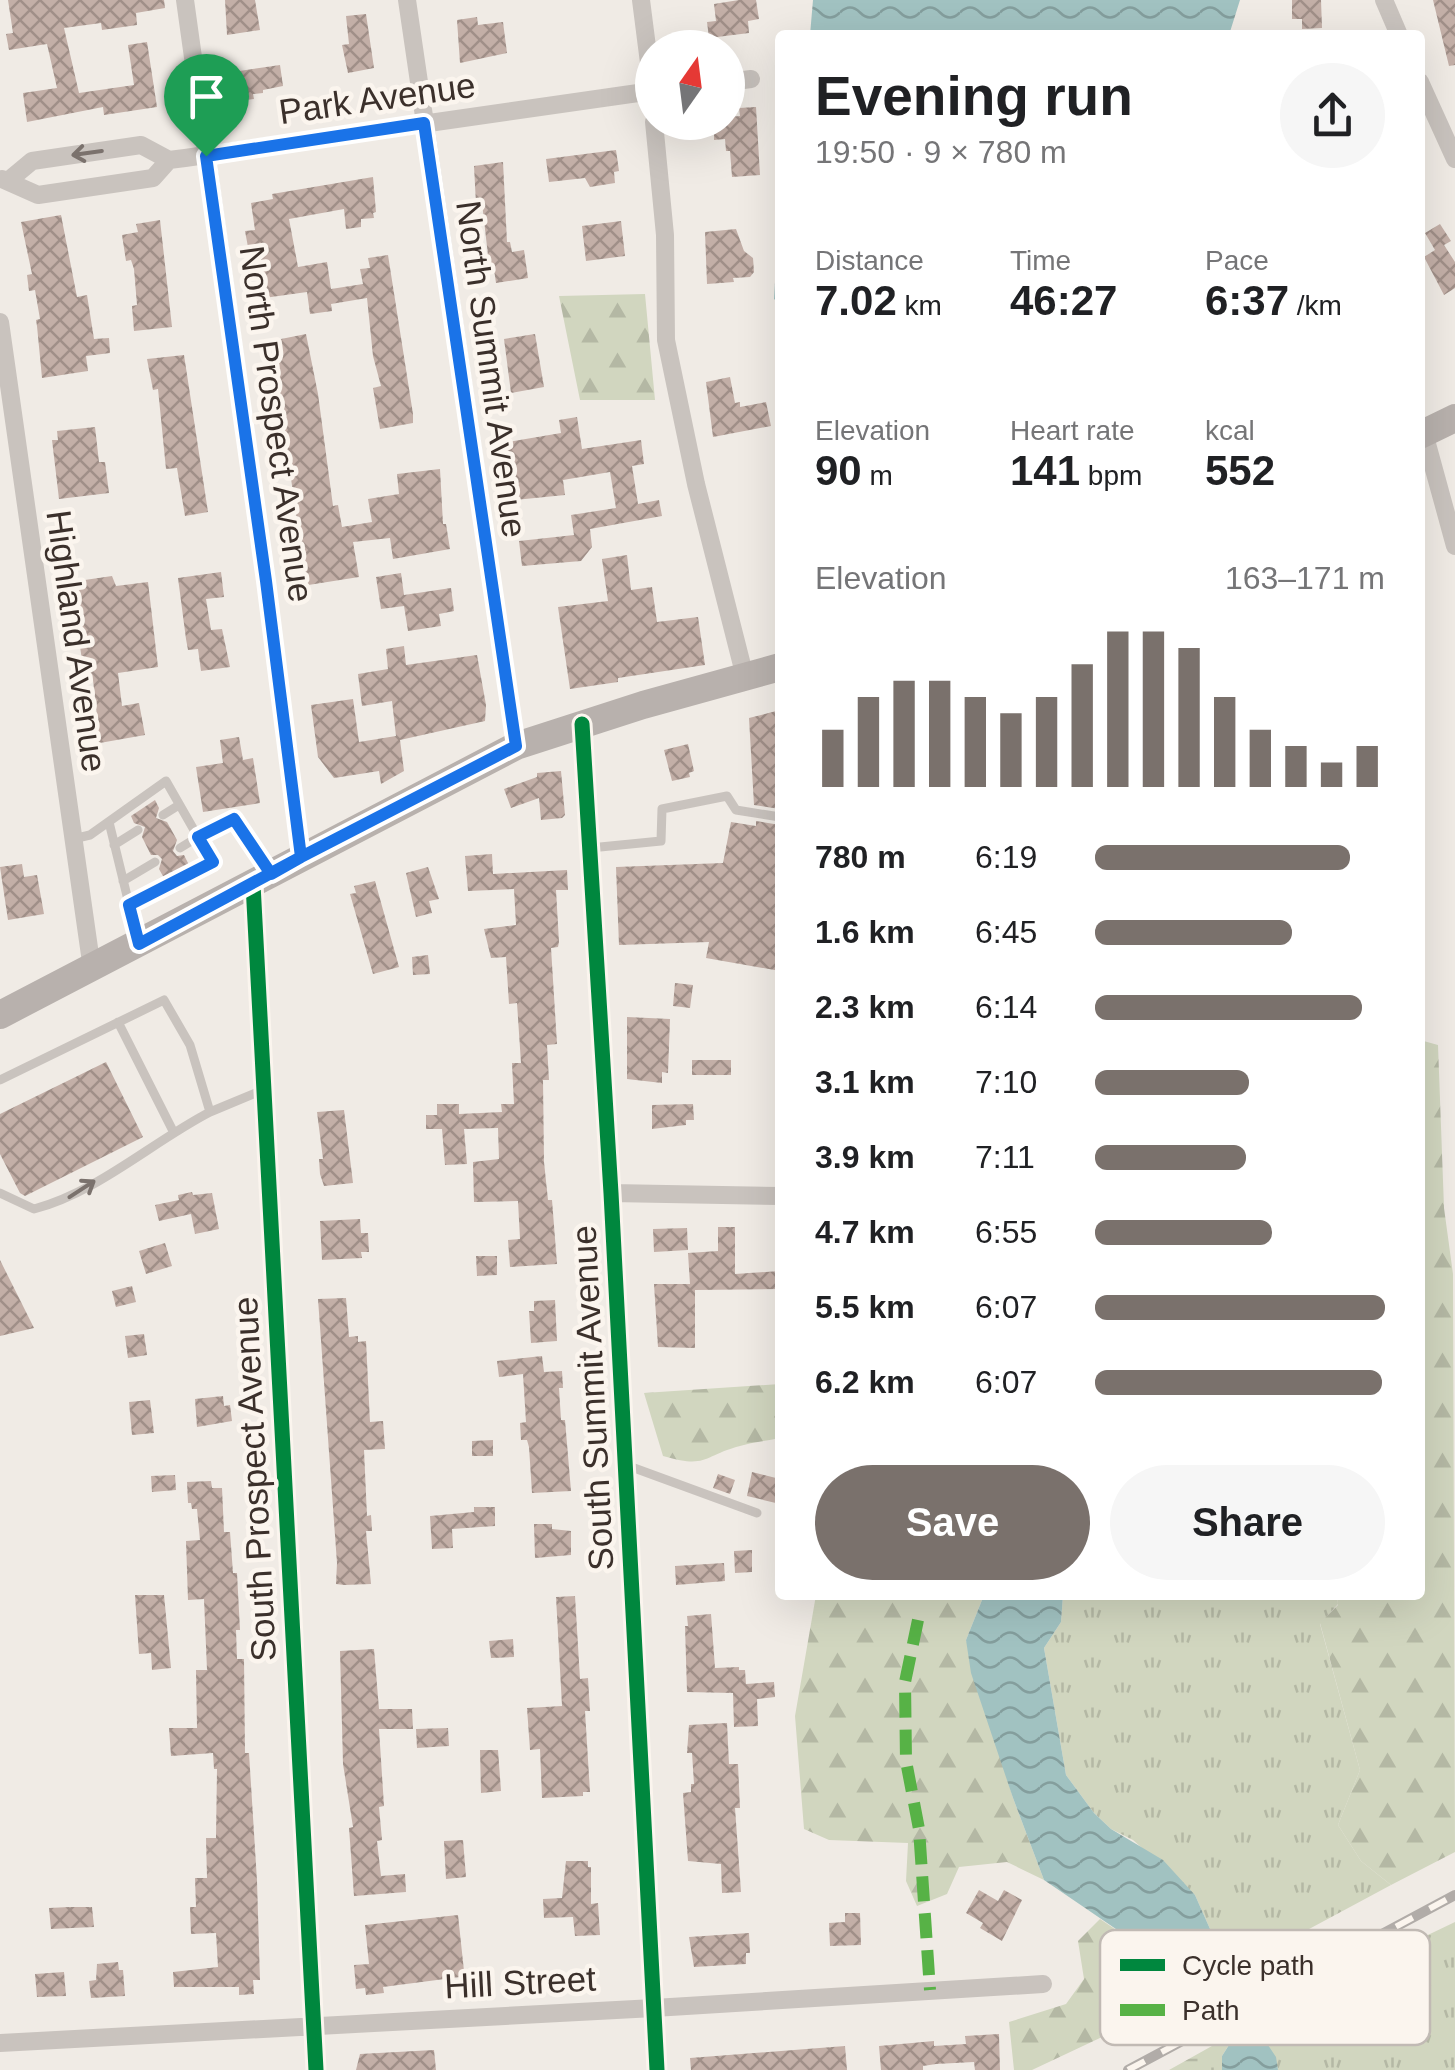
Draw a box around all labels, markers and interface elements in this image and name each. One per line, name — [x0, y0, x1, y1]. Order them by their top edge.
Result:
north arrow — [635, 30, 745, 140]
map controls — [635, 30, 745, 140]
pin — [164, 54, 249, 157]
button: share — [1280, 63, 1385, 168]
street label: Park Avenue — [276, 65, 478, 131]
text: Evening run — [815, 65, 1133, 127]
icon: arrive — [179, 69, 234, 124]
text: 19:50 · 9 × 780 m — [815, 134, 1067, 170]
one-way arrow — [71, 144, 104, 162]
street label: North Summit Avenue — [449, 198, 535, 540]
street label: North Prospect Avenue — [233, 243, 321, 605]
text: Distance — [815, 245, 924, 276]
text: Time — [1010, 245, 1071, 276]
text: Pace — [1205, 245, 1269, 276]
text: 7.02 — [815, 277, 897, 324]
text: 46:27 — [1010, 277, 1117, 324]
text: 6:37 — [1205, 277, 1289, 324]
text: km — [897, 290, 942, 321]
text: /km — [1289, 290, 1342, 321]
text: Elevation — [815, 415, 930, 446]
text: Heart rate — [1010, 415, 1135, 446]
text: kcal — [1205, 415, 1255, 446]
text: 90 — [815, 447, 862, 494]
text: 141 — [1010, 447, 1080, 494]
text: 552 — [1205, 447, 1275, 494]
text: m — [862, 460, 893, 491]
text: bpm — [1080, 460, 1142, 491]
street label: Highland Avenue — [39, 508, 115, 774]
text: Elevation — [815, 560, 947, 596]
text: 163–171 m — [1225, 560, 1385, 596]
text: 780 m — [815, 839, 906, 875]
text: 6:19 — [975, 839, 1037, 875]
text: 1.6 km — [815, 914, 915, 950]
text: 6:45 — [975, 914, 1037, 950]
text: 2.3 km — [815, 989, 915, 1025]
text: 6:14 — [975, 989, 1037, 1025]
text: 3.1 km — [815, 1064, 915, 1100]
text: 7:10 — [975, 1064, 1037, 1100]
text: 3.9 km — [815, 1139, 915, 1175]
text: 7:11 — [975, 1139, 1035, 1175]
one-way arrow — [67, 1179, 96, 1200]
text: 4.7 km — [815, 1214, 915, 1250]
text: 6:55 — [975, 1214, 1037, 1250]
street label: South Summit Avenue — [563, 1224, 621, 1572]
text: 5.5 km — [815, 1289, 915, 1325]
text: 6:07 — [975, 1289, 1037, 1325]
street label: South Prospect Avenue — [225, 1296, 283, 1662]
text: 6.2 km — [815, 1364, 915, 1400]
text: 6:07 — [975, 1364, 1037, 1400]
button: Save — [815, 1465, 1090, 1580]
button: Share — [1110, 1465, 1385, 1580]
legend — [1100, 1930, 1430, 2045]
text: Cycle path — [1182, 1950, 1314, 1981]
street label: Hill Street — [443, 1959, 597, 2005]
text: Path — [1182, 1995, 1240, 2026]

